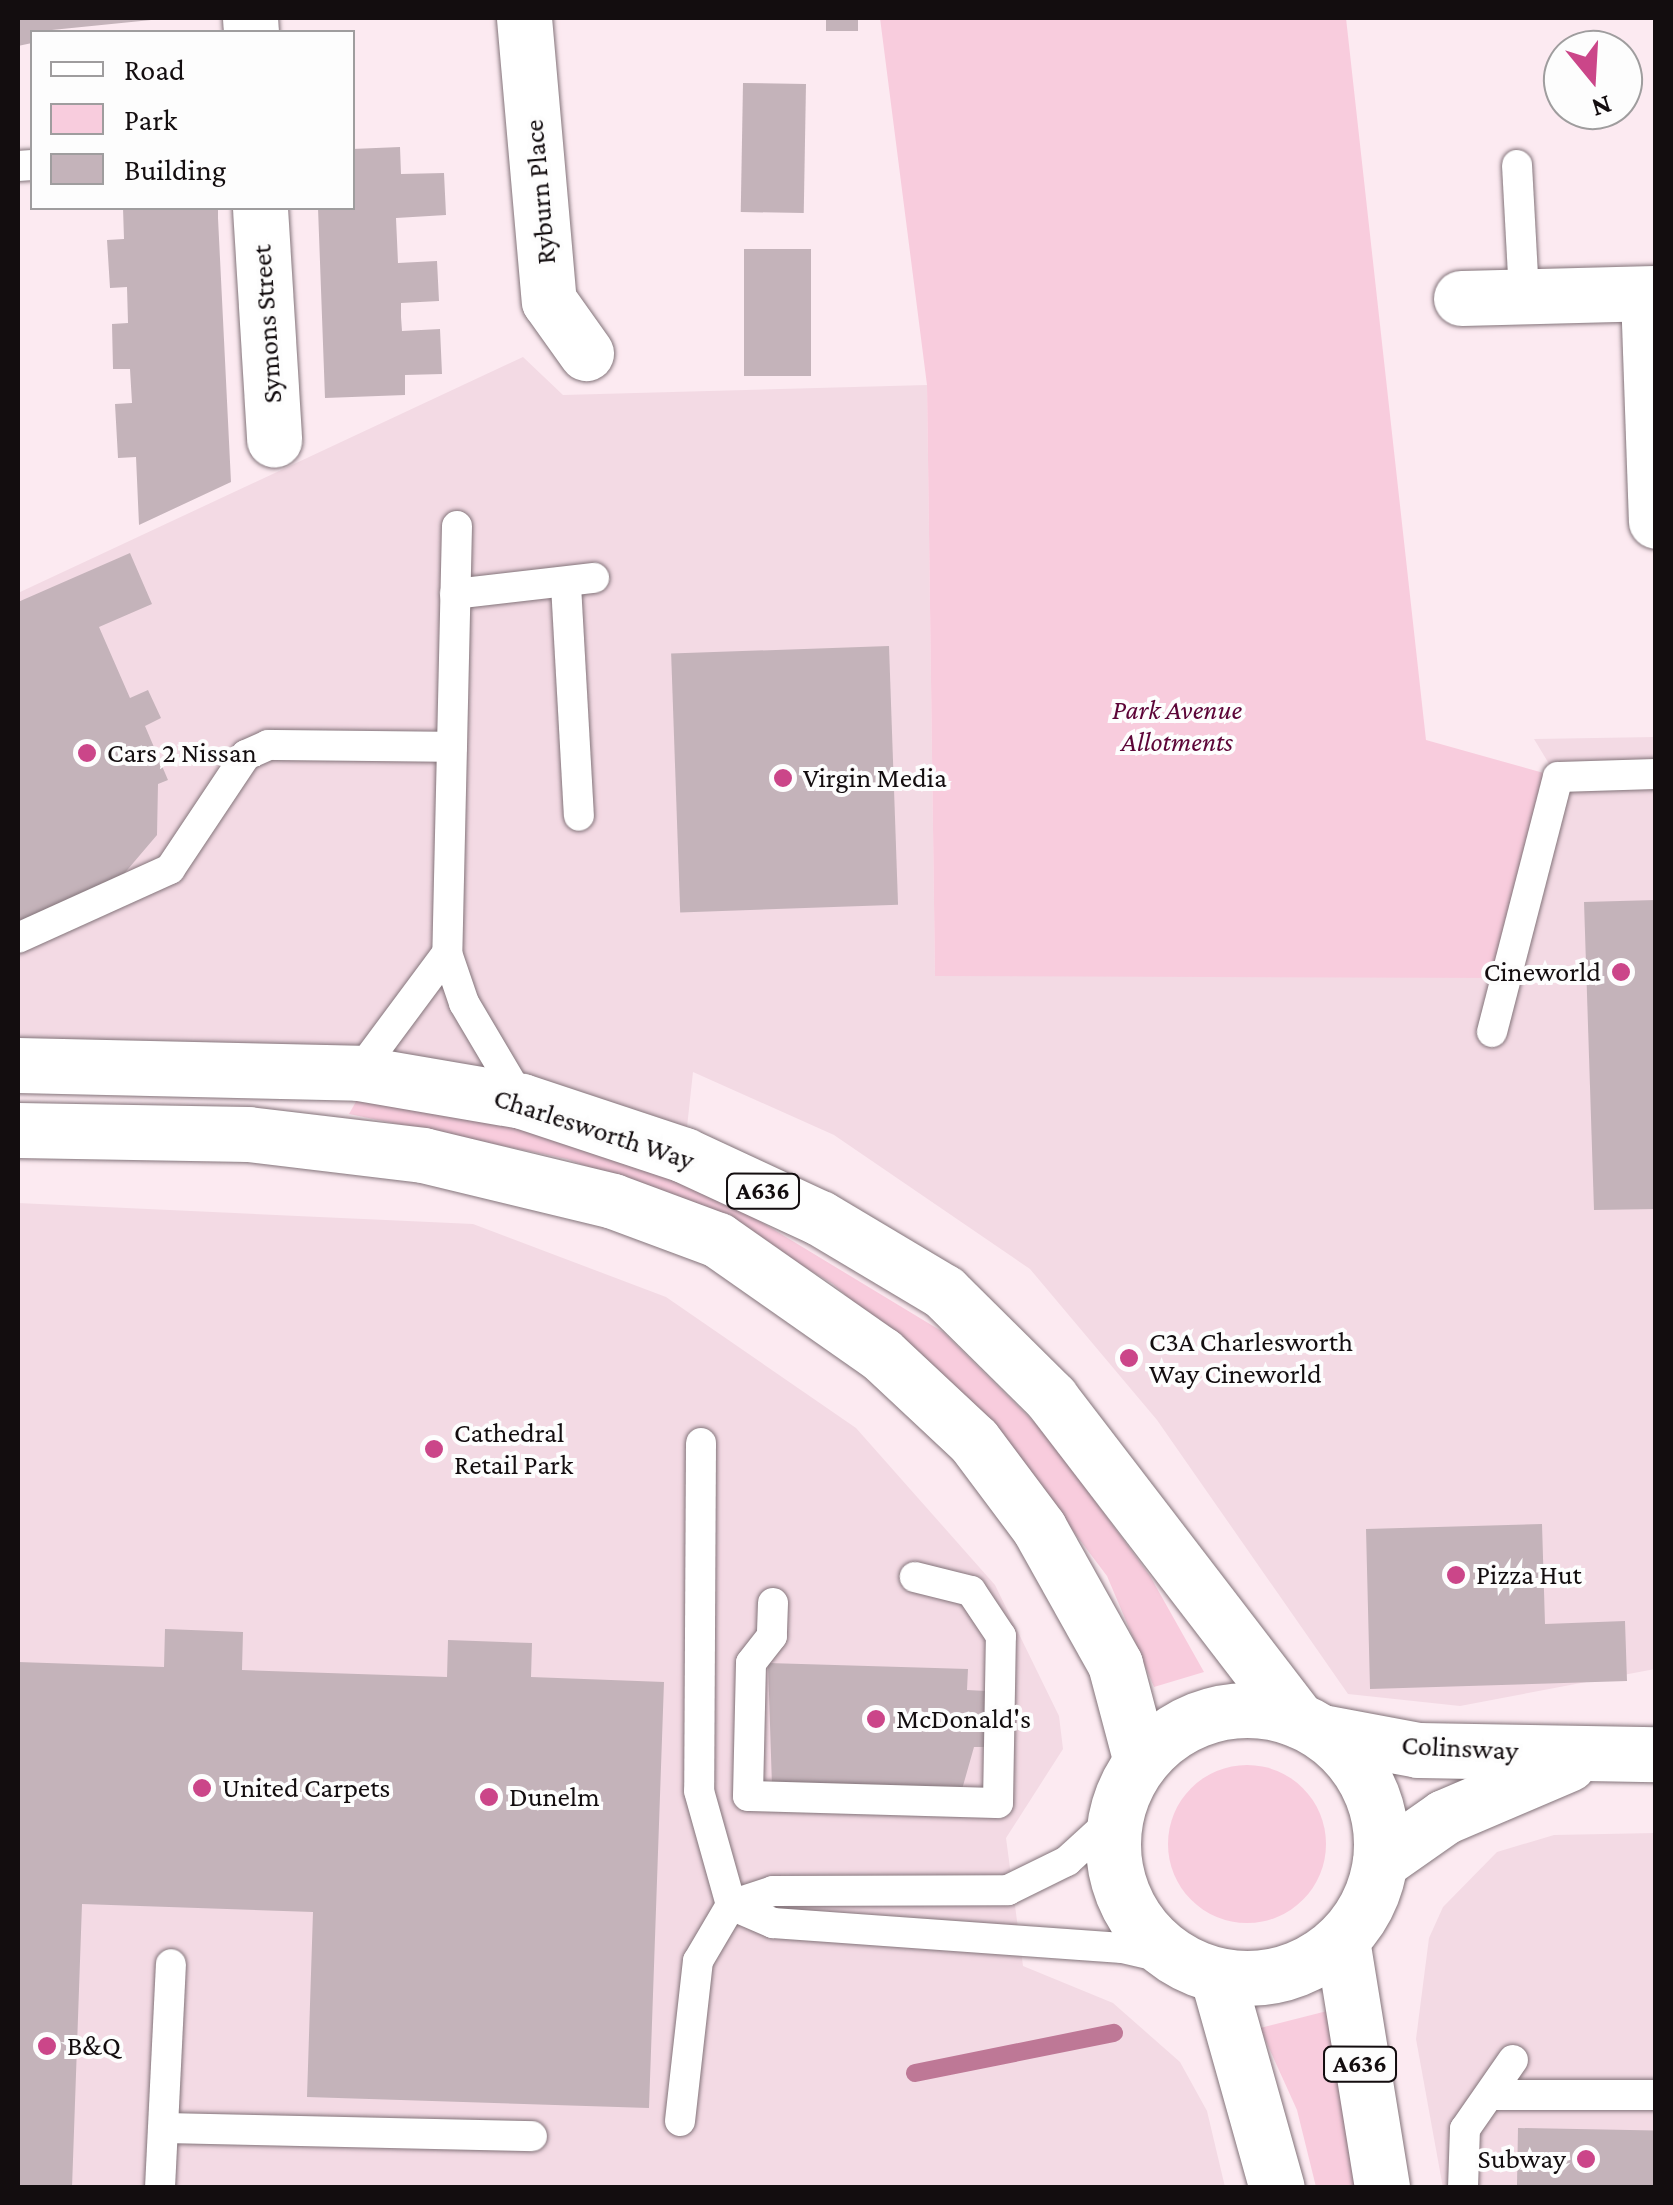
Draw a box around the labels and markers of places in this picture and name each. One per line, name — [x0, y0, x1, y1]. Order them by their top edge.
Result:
place label: Cars 2 Nissan — [107, 736, 257, 770]
marker: Cars 2 Nissan — [76, 742, 98, 764]
place label: Virgin Media — [803, 761, 947, 795]
marker: Virgin Media — [772, 767, 794, 789]
place label: Cineworld — [1484, 955, 1601, 989]
marker: Cineworld — [1610, 961, 1632, 983]
place label: C3A Charlesworth Way Cineworld — [1149, 1325, 1353, 1391]
marker: C3A Charlesworth Way Cineworld — [1118, 1347, 1140, 1369]
place label: Cathedral Retail Park — [454, 1416, 573, 1482]
marker: Cathedral Retail Park — [423, 1438, 445, 1460]
place label: Pizza Hut — [1476, 1558, 1582, 1592]
marker: Pizza Hut — [1445, 1564, 1467, 1586]
place label: McDonald's — [896, 1702, 1031, 1736]
marker: McDonald's — [865, 1708, 887, 1730]
place label: United Carpets — [222, 1771, 390, 1805]
marker: United Carpets — [191, 1777, 213, 1799]
place label: Dunelm — [509, 1780, 600, 1814]
marker: Dunelm — [478, 1786, 500, 1808]
place label: B&Q — [67, 2029, 121, 2063]
marker: B&Q — [36, 2035, 58, 2057]
place label: Subway — [1478, 2142, 1566, 2176]
marker: Subway — [1575, 2148, 1597, 2170]

